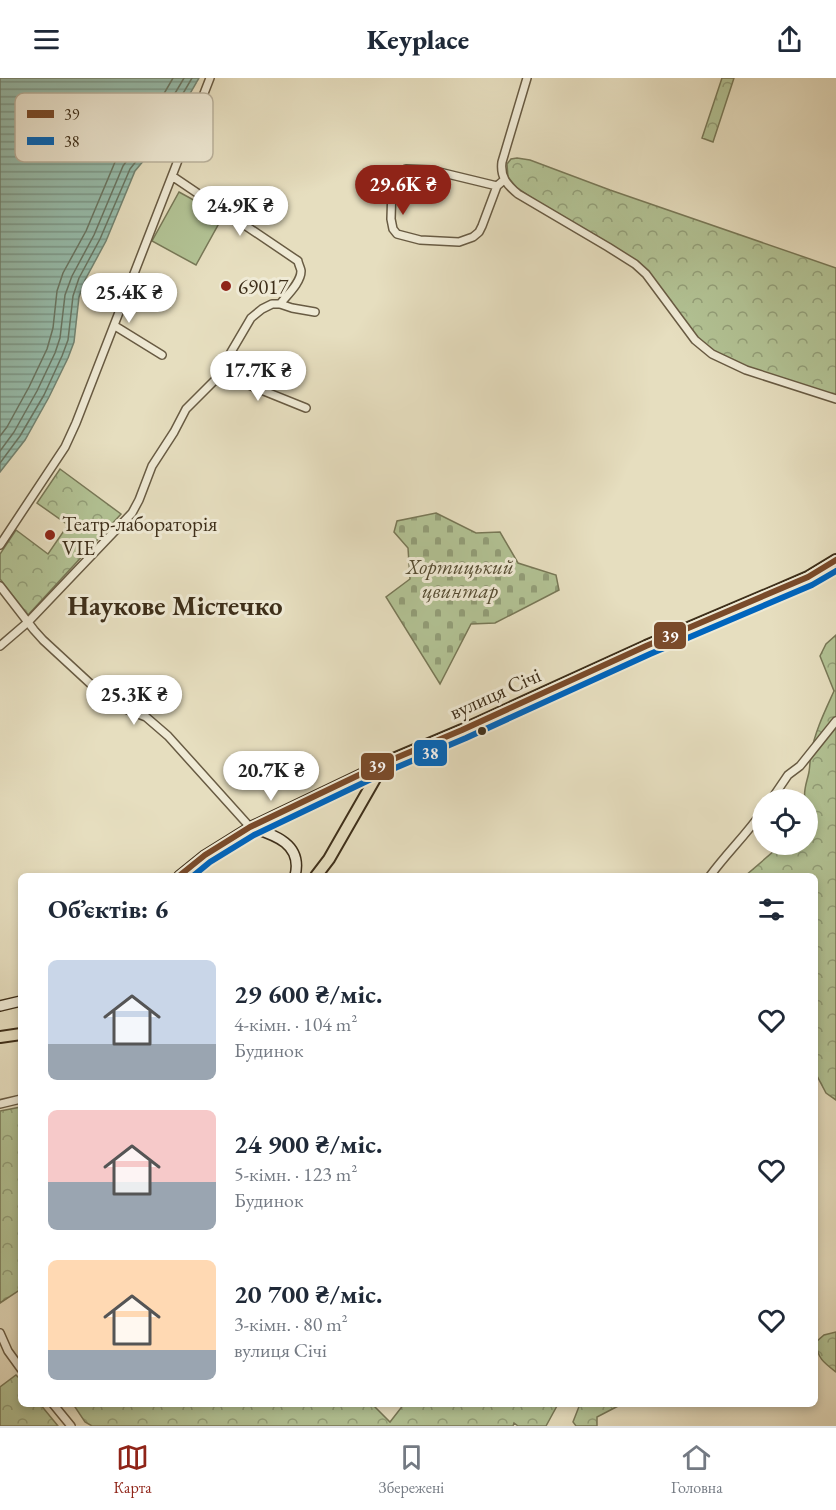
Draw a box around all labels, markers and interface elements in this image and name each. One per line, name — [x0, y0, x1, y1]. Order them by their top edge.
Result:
text: Keyplace — [367, 22, 469, 57]
icon: menu — [30, 23, 63, 56]
icon: share — [773, 23, 806, 56]
legend — [15, 93, 213, 162]
text: 39 — [64, 104, 80, 125]
text: 38 — [64, 131, 80, 152]
pin: 29.6K ₴ — [348, 165, 458, 216]
text: 29.6K ₴ — [369, 171, 437, 197]
pin: 24.9K ₴ — [185, 186, 295, 237]
text: 24.9K ₴ — [206, 192, 274, 218]
pin: 25.4K ₴ — [74, 273, 184, 324]
place label: 69017 — [238, 273, 289, 300]
text: 25.4K ₴ — [95, 279, 163, 305]
marker: 69017 — [219, 279, 233, 293]
pin: 17.7K ₴ — [203, 351, 313, 402]
text: 17.7K ₴ — [224, 357, 292, 383]
place label: Театр-лабораторія VIE — [62, 510, 217, 561]
marker: Театр-лабораторія VIE — [43, 528, 57, 542]
park label: Хортицький цвинтар — [404, 553, 514, 604]
district label: Наукове Містечко — [67, 588, 283, 623]
line badge: 39 — [653, 621, 687, 650]
text: 39 — [662, 626, 679, 647]
street label: вулиця Січі — [445, 661, 545, 725]
pin: 25.3K ₴ — [79, 675, 189, 726]
text: 25.3K ₴ — [100, 681, 168, 707]
unlabelled marker — [476, 725, 488, 737]
line badge: 38 — [413, 739, 448, 767]
text: 38 — [422, 743, 438, 764]
pin: 20.7K ₴ — [216, 751, 326, 802]
line badge: 39 — [360, 752, 395, 781]
text: 39 — [369, 756, 386, 777]
text: 20.7K ₴ — [237, 757, 305, 783]
map controls — [752, 789, 818, 855]
button: locate — [752, 789, 818, 855]
text: Об’єктів: 6 — [48, 892, 168, 926]
icon: filters — [755, 893, 788, 926]
text: 29 600 ₴/міс. — [234, 977, 382, 1011]
icon: home — [96, 984, 168, 1056]
icon: heart — [755, 1004, 788, 1037]
text: 4-кімн. · 104 m² — [234, 1011, 357, 1037]
text: Будинок — [234, 1037, 304, 1063]
text: 24 900 ₴/міс. — [234, 1127, 382, 1161]
icon: home — [96, 1134, 168, 1206]
icon: heart — [755, 1154, 788, 1187]
text: 5-кімн. · 123 m² — [234, 1161, 357, 1187]
text: Будинок — [234, 1187, 304, 1213]
text: 20 700 ₴/міс. — [234, 1277, 382, 1311]
icon: home — [96, 1284, 168, 1356]
icon: heart — [755, 1304, 788, 1337]
text: 3-кімн. · 80 m² — [234, 1311, 348, 1337]
text: вулиця Січі — [234, 1337, 327, 1363]
tab: Карта — [113, 1441, 152, 1498]
tab: Збережені — [379, 1441, 444, 1498]
tab: Головна — [671, 1441, 723, 1498]

